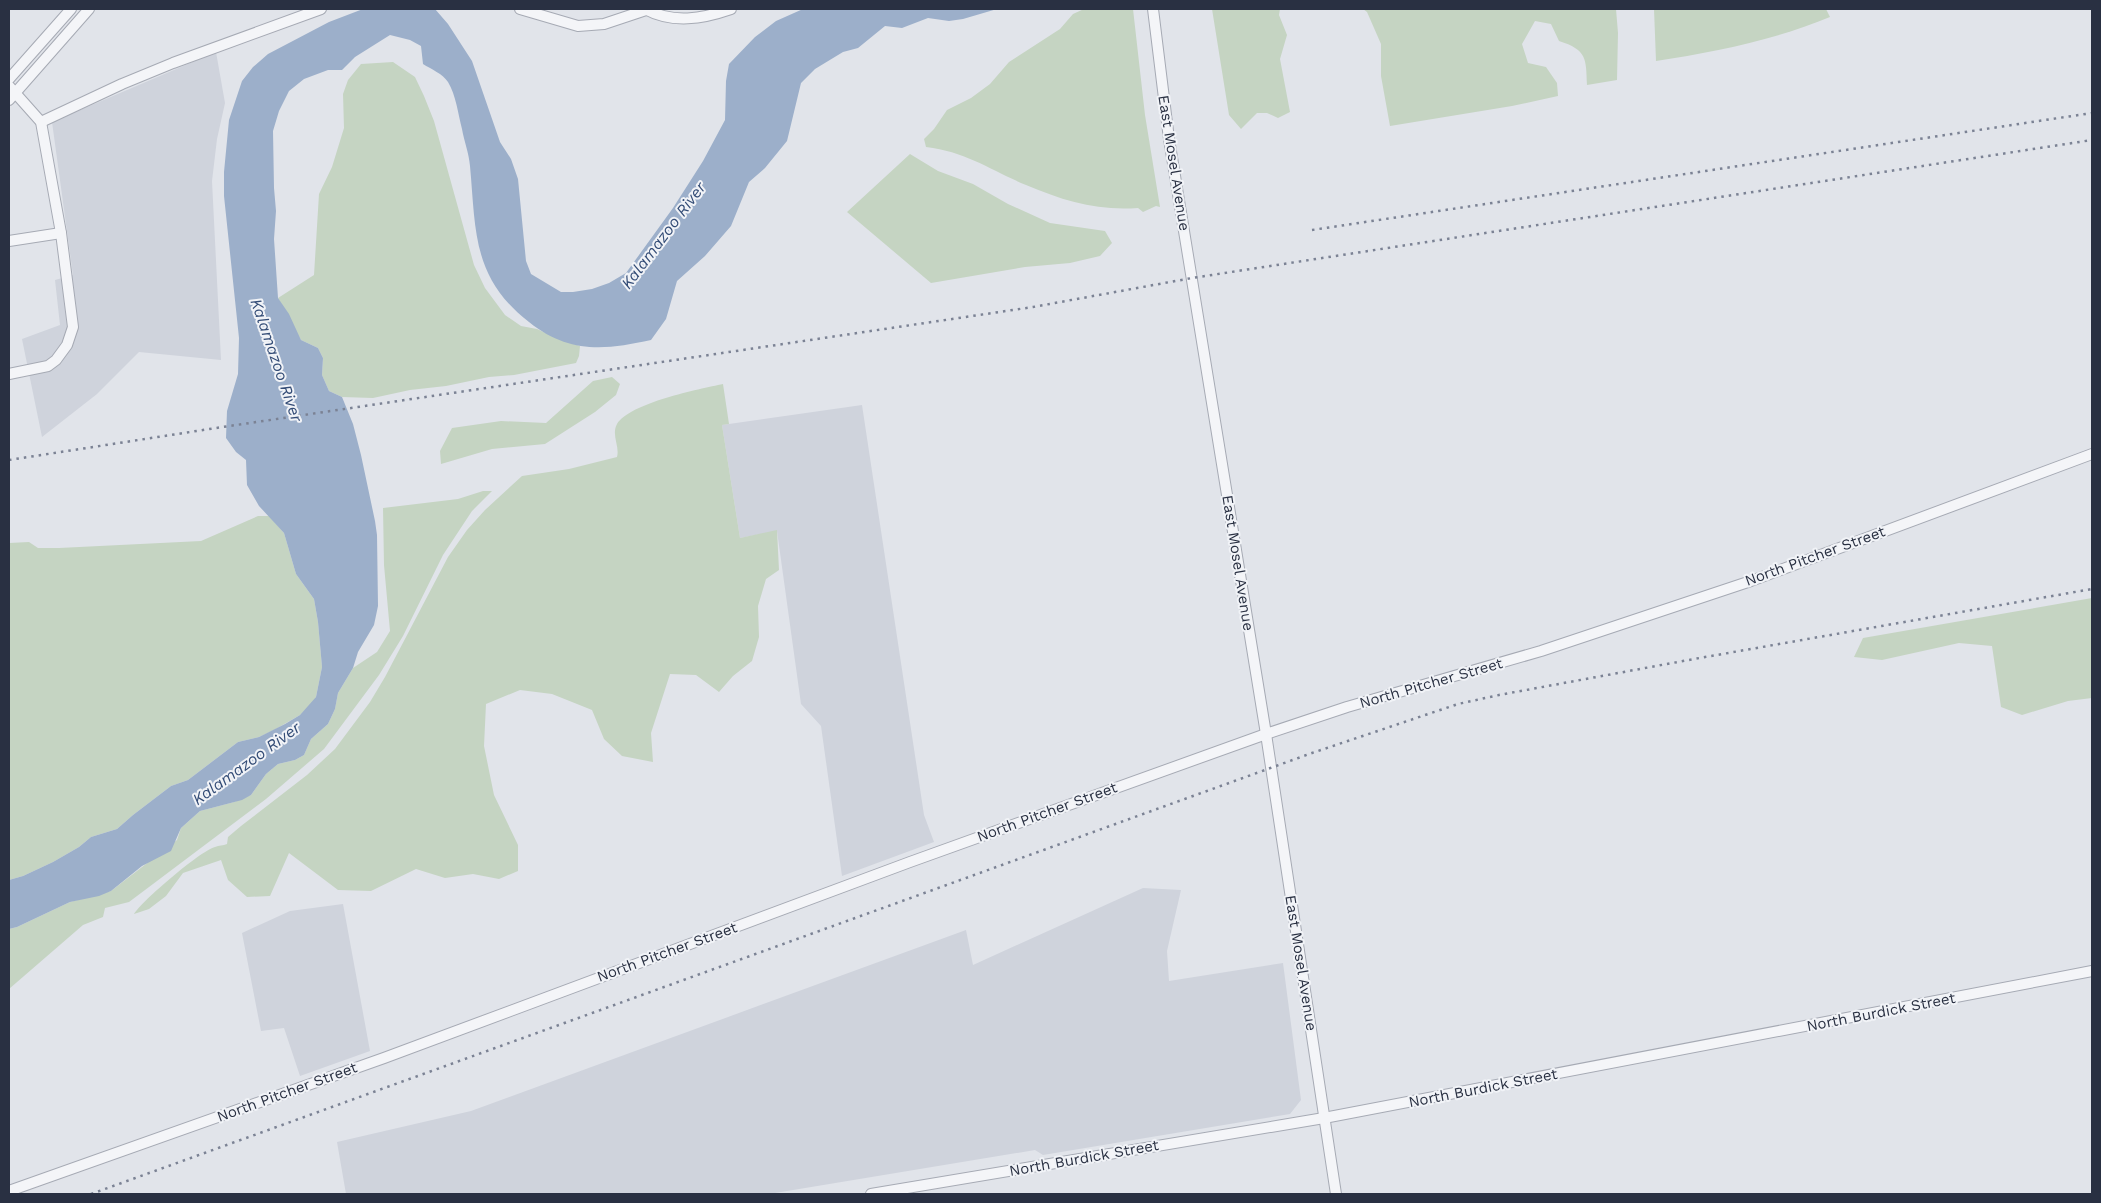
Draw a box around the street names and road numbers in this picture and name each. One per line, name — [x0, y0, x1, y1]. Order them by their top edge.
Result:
street label: East Mosel Avenue — [1154, 94, 1194, 232]
street label: East Mosel Avenue — [1218, 494, 1258, 632]
street label: North Pitcher Street — [1742, 522, 1888, 590]
street label: North Pitcher Street — [1357, 654, 1505, 712]
street label: North Pitcher Street — [974, 778, 1120, 846]
street label: East Mosel Avenue — [1281, 894, 1321, 1032]
street label: North Pitcher Street — [594, 918, 740, 986]
street label: North Burdick Street — [1805, 989, 1958, 1035]
street label: North Pitcher Street — [214, 1058, 360, 1126]
street label: North Burdick Street — [1407, 1065, 1560, 1111]
street label: North Burdick Street — [1008, 1136, 1161, 1180]

